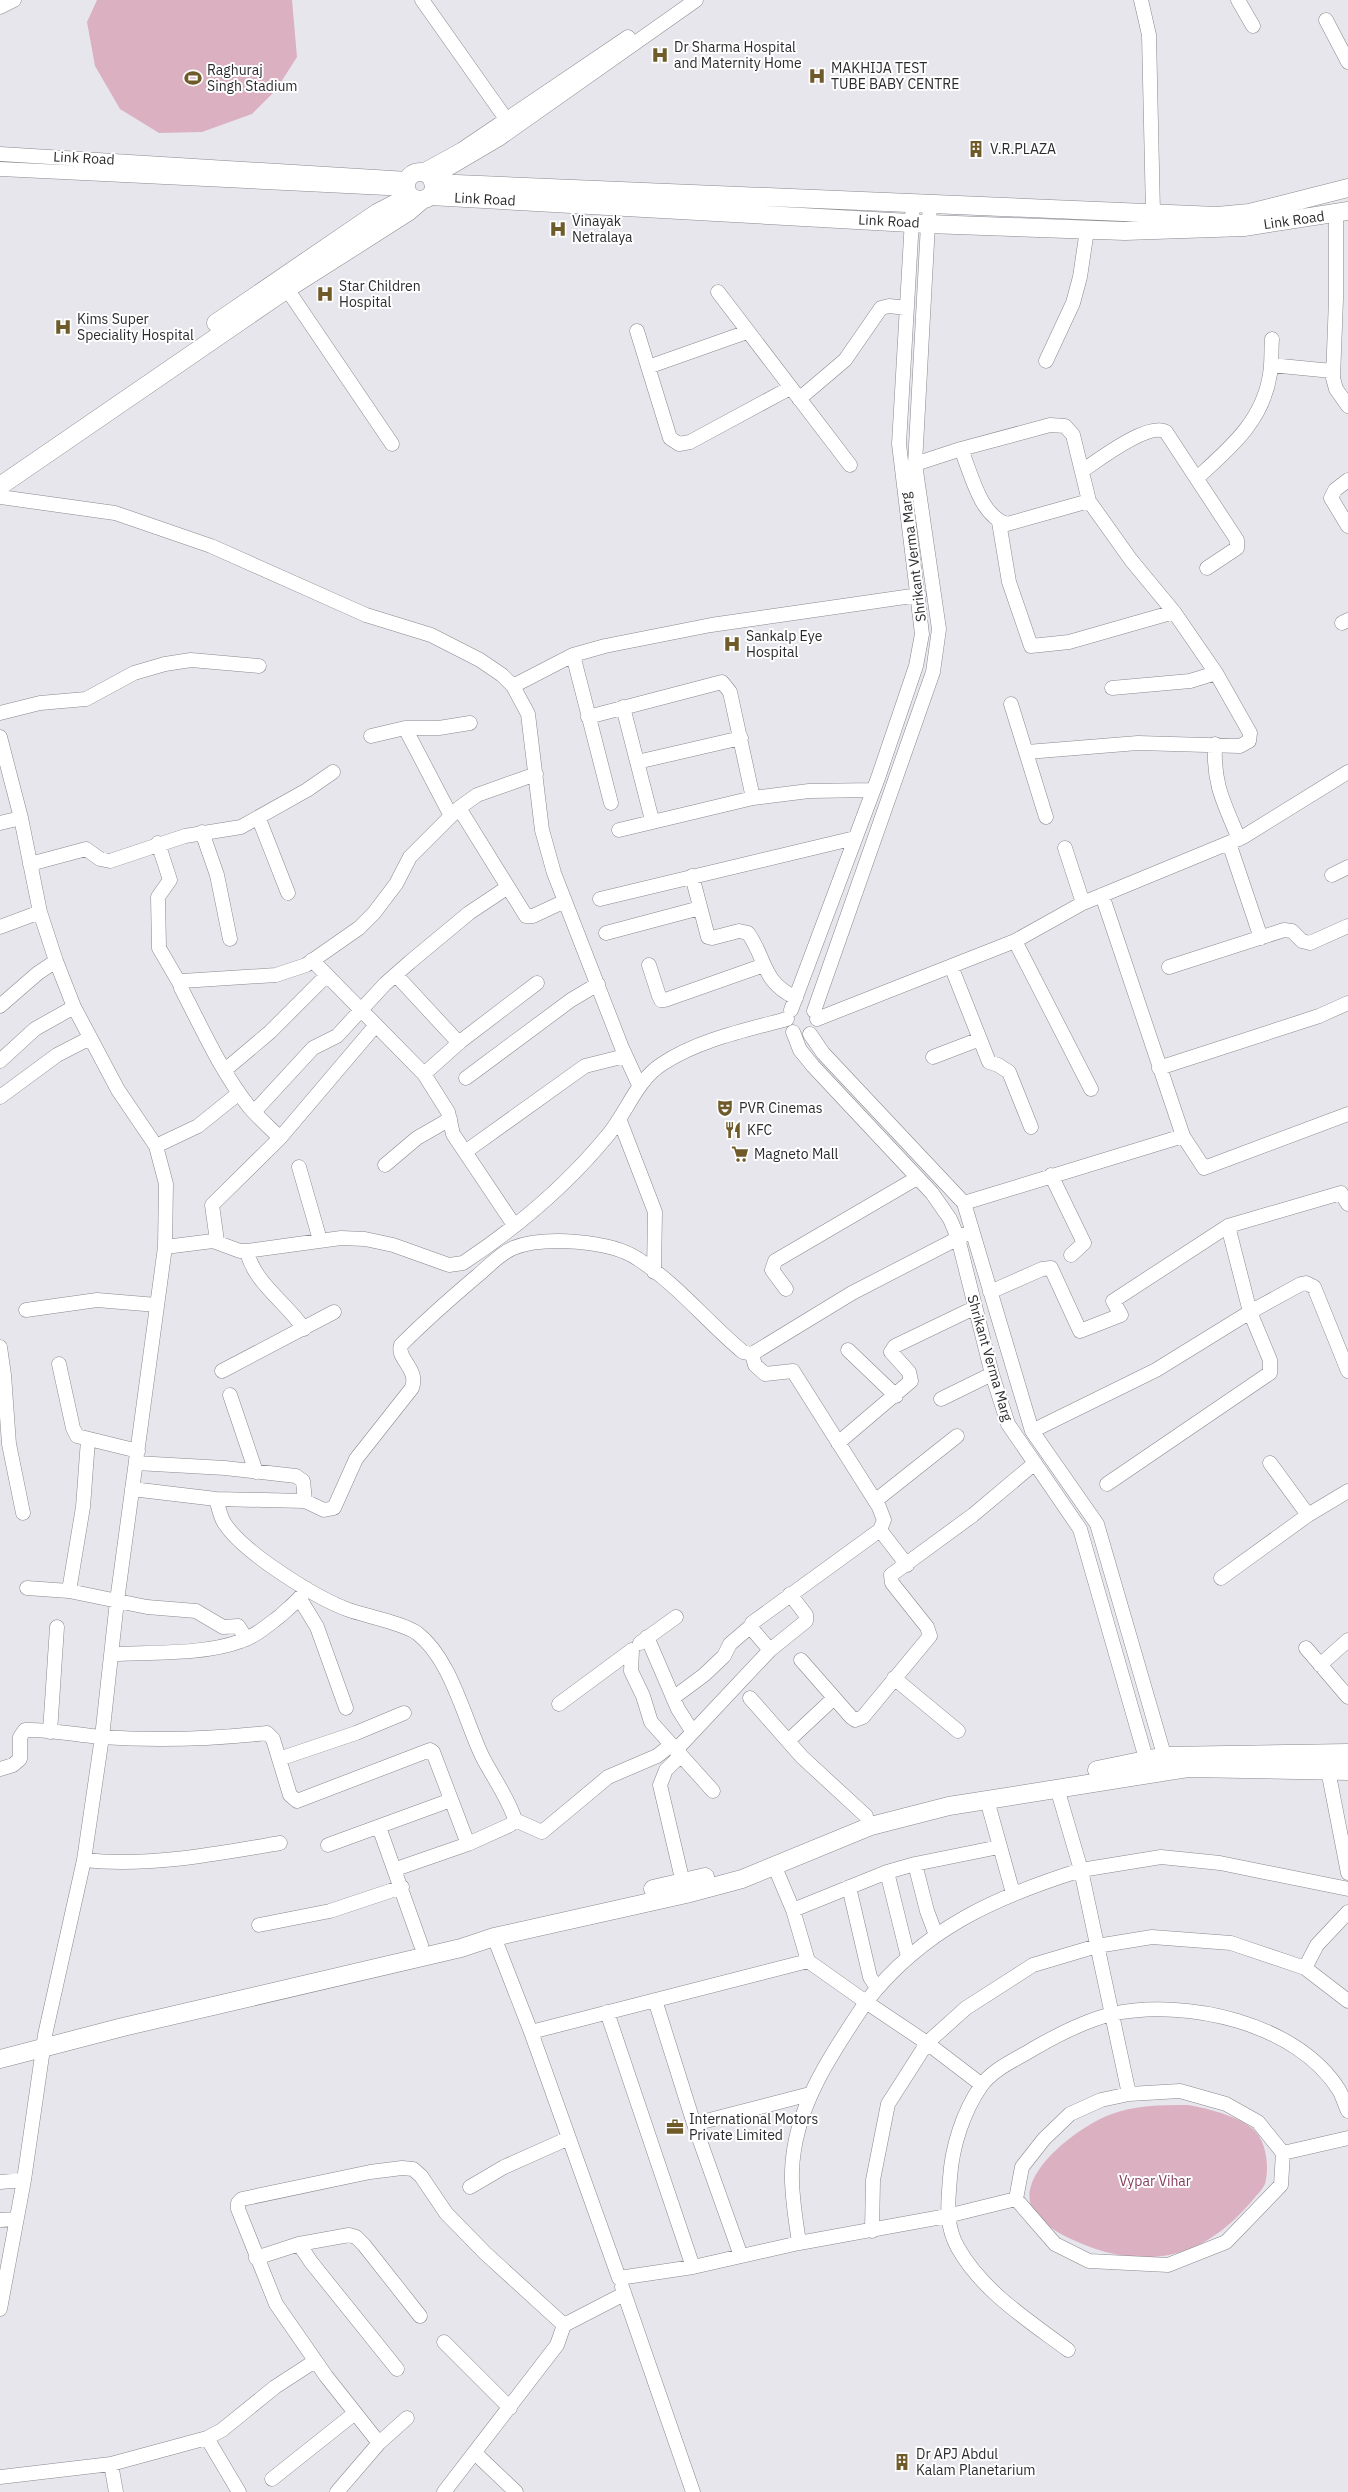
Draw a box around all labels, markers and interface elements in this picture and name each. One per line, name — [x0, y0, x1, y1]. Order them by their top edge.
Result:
place label: Dr Sharma Hospital and Maternity Home — [674, 38, 802, 72]
hospital icon: Dr Sharma Hospital and Maternity Home — [650, 45, 670, 65]
place label: MAKHIJA TEST TUBE BABY CENTRE — [831, 59, 959, 93]
place label: Raghuraj Singh Stadium — [207, 61, 298, 95]
hospital icon: MAKHIJA TEST TUBE BABY CENTRE — [807, 66, 827, 86]
sports icon: Raghuraj Singh Stadium — [183, 68, 203, 88]
building icon: V.R.PLAZA — [966, 139, 986, 159]
place label: V.R.PLAZA — [990, 140, 1056, 158]
street label: Link Road — [53, 147, 115, 169]
street label: Link Road — [454, 188, 516, 210]
street label: Link Road — [1262, 207, 1326, 233]
street label: Link Road — [858, 210, 920, 232]
place label: Vinayak Netralaya — [572, 212, 633, 246]
hospital icon: Vinayak Netralaya — [548, 219, 568, 239]
place label: Star Children Hospital — [339, 277, 421, 311]
hospital icon: Star Children Hospital — [315, 284, 335, 304]
place label: Kims Super Speciality Hospital — [77, 310, 194, 344]
hospital icon: Kims Super Speciality Hospital — [53, 317, 73, 337]
street label: Shrikant Verma Marg — [896, 490, 930, 623]
place label: Sankalp Eye Hospital — [746, 627, 823, 661]
hospital icon: Sankalp Eye Hospital — [722, 634, 742, 654]
theatre icon: PVR Cinemas — [715, 1098, 735, 1118]
place label: PVR Cinemas — [739, 1099, 823, 1117]
restaurant icon: KFC — [723, 1120, 743, 1140]
place label: KFC — [747, 1121, 772, 1139]
supermarket icon: Magneto Mall — [730, 1144, 750, 1164]
place label: Magneto Mall — [754, 1145, 838, 1163]
street label: Shrikant Verma Marg — [963, 1293, 1017, 1424]
place label: International Motors Private Limited — [689, 2110, 818, 2144]
office icon: International Motors Private Limited — [665, 2117, 685, 2137]
park label: Vypar Vihar — [1119, 2172, 1191, 2190]
place label: Dr APJ Abdul Kalam Planetarium — [916, 2445, 1036, 2479]
building icon: Dr APJ Abdul Kalam Planetarium — [892, 2452, 912, 2472]

